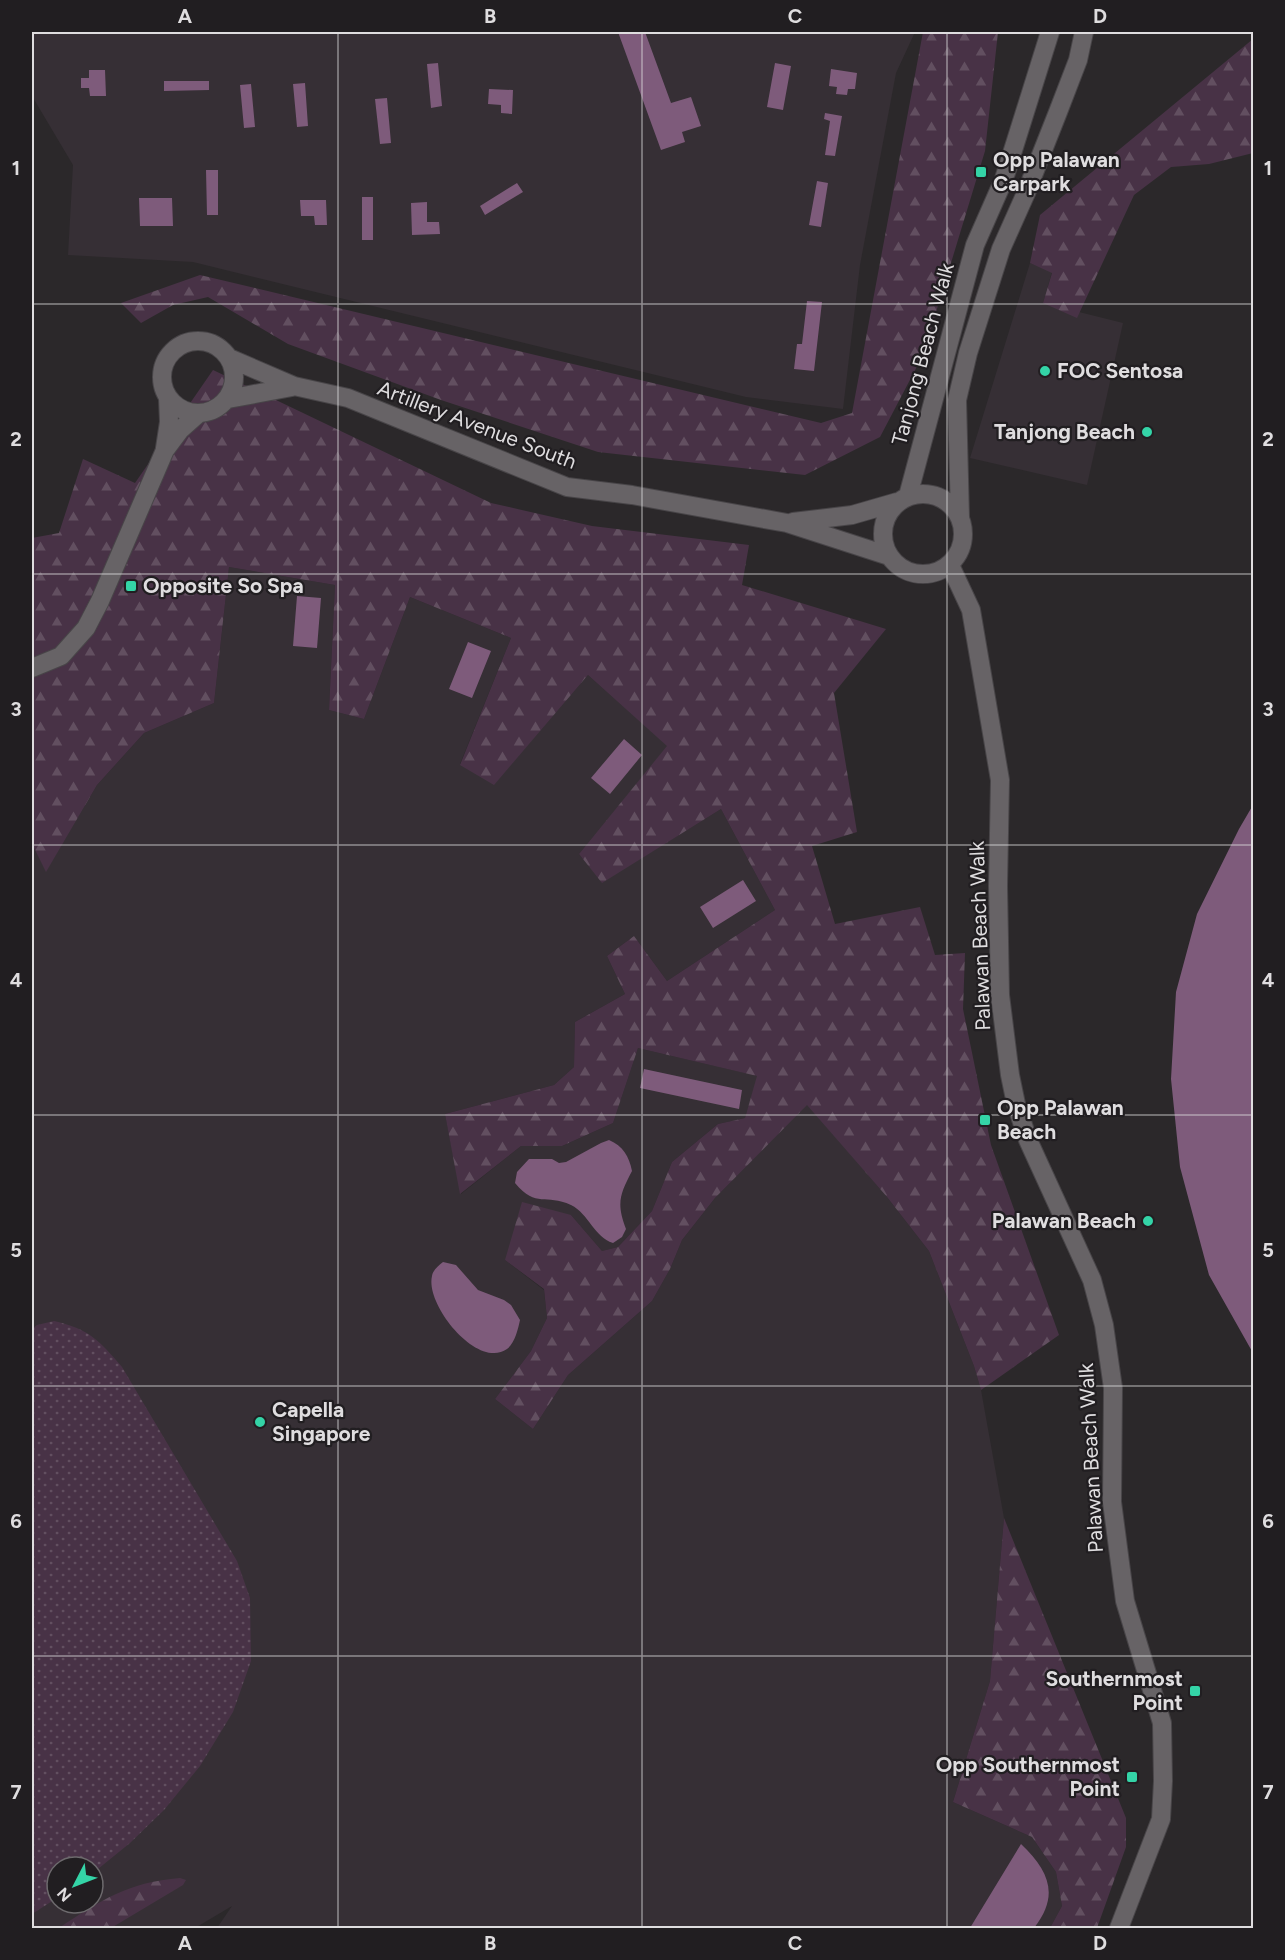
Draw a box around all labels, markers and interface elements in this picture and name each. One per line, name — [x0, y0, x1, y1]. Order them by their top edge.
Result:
text: A — [178, 4, 193, 28]
text: B — [484, 4, 496, 28]
text: C — [788, 4, 802, 28]
text: D — [1093, 4, 1107, 28]
place label: Opp Palawan Carpark — [993, 147, 1120, 196]
text: 1 — [12, 156, 20, 180]
text: 1 — [1264, 156, 1272, 180]
marker: Opp Palawan Carpark — [974, 165, 988, 179]
street label: Tanjong Beach Walk — [886, 259, 959, 448]
place label: FOC Sentosa — [1057, 358, 1183, 383]
marker: FOC Sentosa — [1038, 364, 1052, 378]
street label: Artillery Avenue South — [374, 375, 580, 474]
place label: Tanjong Beach — [994, 419, 1135, 444]
marker: Tanjong Beach — [1140, 425, 1154, 439]
text: 2 — [10, 427, 22, 451]
text: 2 — [1262, 427, 1274, 451]
place label: Opposite So Spa — [143, 573, 304, 598]
marker: Opposite So Spa — [124, 579, 138, 593]
text: 3 — [10, 697, 22, 721]
text: 3 — [1262, 697, 1274, 721]
street label: Palawan Beach Walk — [964, 840, 995, 1031]
text: 4 — [10, 968, 23, 992]
text: 4 — [1262, 968, 1275, 992]
place label: Opp Palawan Beach — [997, 1095, 1124, 1144]
marker: Opp Palawan Beach — [978, 1113, 992, 1127]
place label: Palawan Beach — [992, 1208, 1136, 1233]
marker: Palawan Beach — [1141, 1214, 1155, 1228]
text: 5 — [10, 1238, 22, 1262]
text: 5 — [1262, 1238, 1274, 1262]
street label: Palawan Beach Walk — [1073, 1362, 1108, 1553]
place label: Capella Singapore — [272, 1397, 371, 1446]
marker: Capella Singapore — [253, 1415, 267, 1429]
text: 6 — [10, 1509, 22, 1533]
text: 6 — [1262, 1509, 1274, 1533]
place label: Southernmost Point — [1045, 1666, 1183, 1715]
marker: Southernmost Point — [1188, 1684, 1202, 1698]
place label: Opp Southernmost Point — [936, 1752, 1120, 1801]
marker: Opp Southernmost Point — [1125, 1770, 1139, 1784]
text: 7 — [10, 1780, 22, 1804]
text: 7 — [1262, 1780, 1274, 1804]
north arrow — [45, 1855, 105, 1915]
text: N — [53, 1884, 75, 1906]
text: A — [178, 1931, 193, 1955]
text: B — [484, 1931, 496, 1955]
text: C — [788, 1931, 802, 1955]
text: D — [1093, 1931, 1107, 1955]

